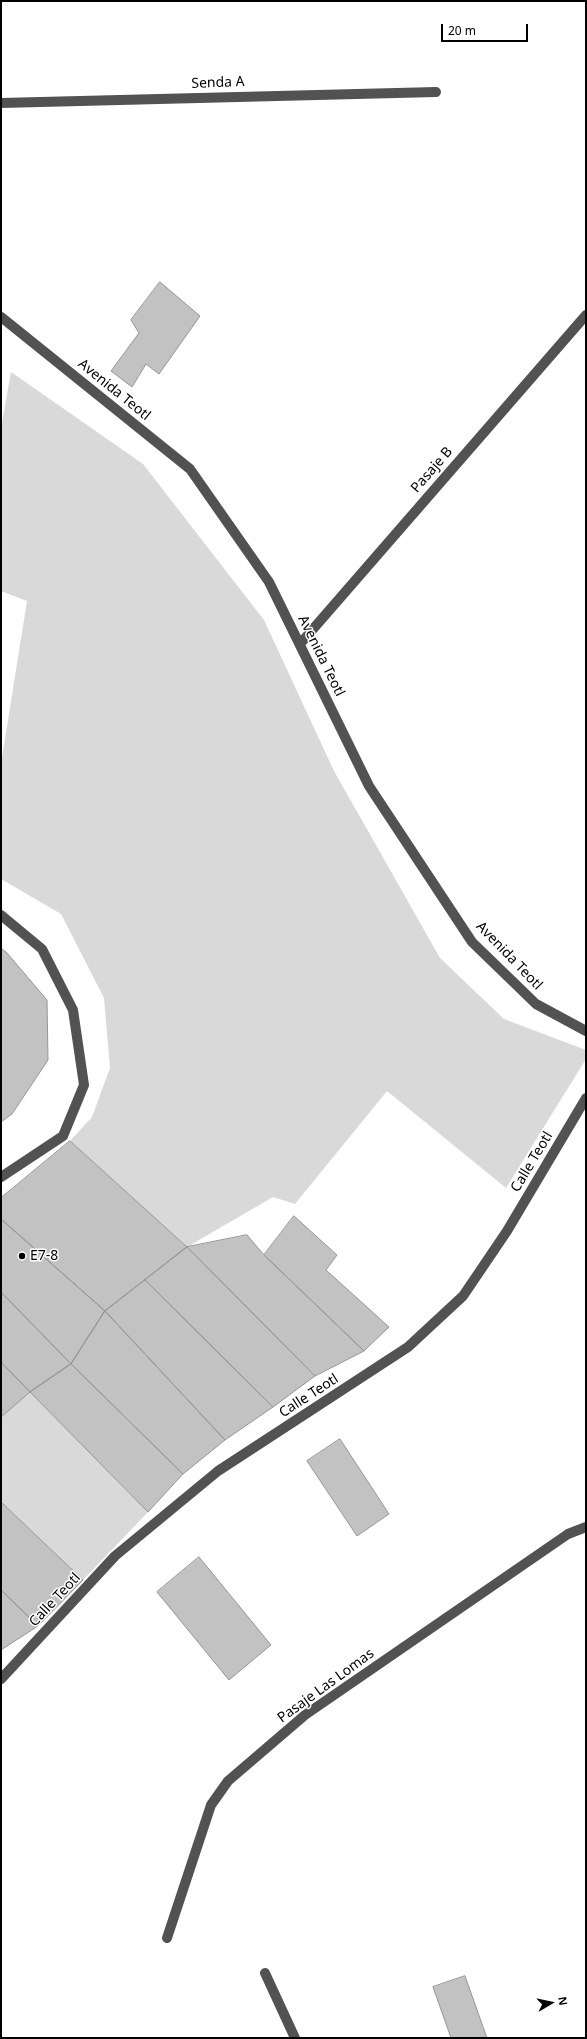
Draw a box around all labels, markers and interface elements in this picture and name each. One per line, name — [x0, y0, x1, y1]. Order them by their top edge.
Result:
scale bar — [443, 16, 530, 42]
text: 20 m — [448, 22, 476, 39]
street label: Senda A — [191, 74, 245, 92]
street label: Avenida Teotl — [74, 356, 154, 424]
street label: Pasaje B — [408, 444, 456, 496]
street label: Avenida Teotl — [294, 613, 348, 699]
street label: Avenida Teotl — [472, 918, 546, 994]
street label: Calle Teotl — [507, 1129, 557, 1195]
place label: E7-8 — [30, 1248, 58, 1264]
marker: E7-8 — [17, 1251, 27, 1261]
street label: Calle Teotl — [276, 1371, 342, 1421]
street label: Calle Teotl — [26, 1570, 84, 1630]
street label: Pasaje Las Lomas — [275, 1645, 377, 1727]
north arrow — [531, 1983, 571, 2023]
text: N — [555, 1995, 571, 2007]

